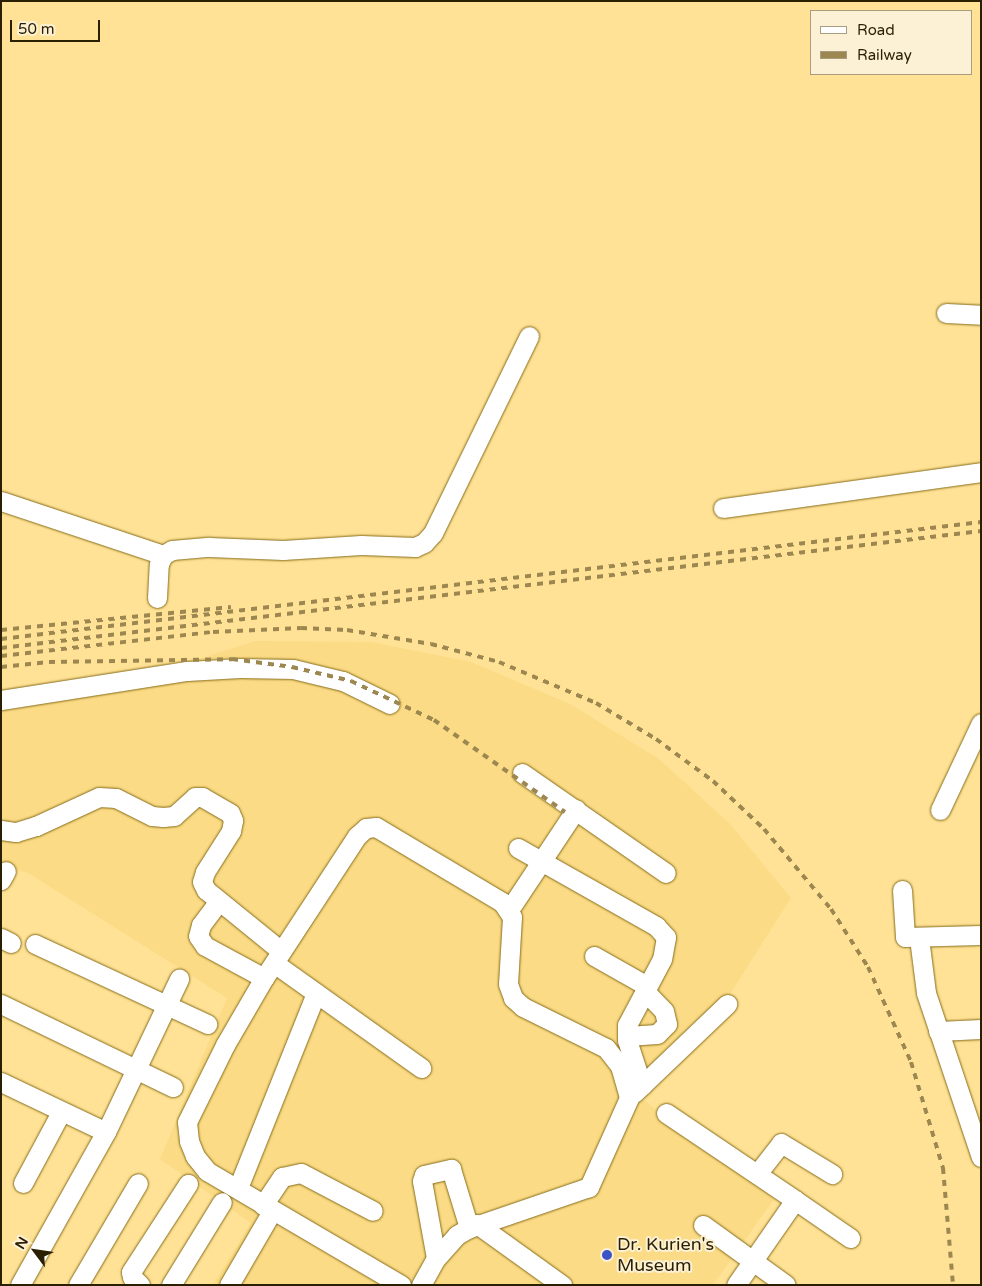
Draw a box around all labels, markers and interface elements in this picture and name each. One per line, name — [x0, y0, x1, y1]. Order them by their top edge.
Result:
scale bar — [12, 10, 102, 42]
legend — [810, 10, 972, 75]
text: 50 m — [18, 20, 55, 38]
text: Road — [857, 21, 895, 39]
text: Railway — [857, 46, 912, 64]
north arrow — [10, 1226, 60, 1276]
text: N — [12, 1234, 32, 1252]
place label: Dr. Kurien's Museum — [617, 1234, 714, 1276]
marker: Dr. Kurien's Museum — [601, 1249, 613, 1261]

